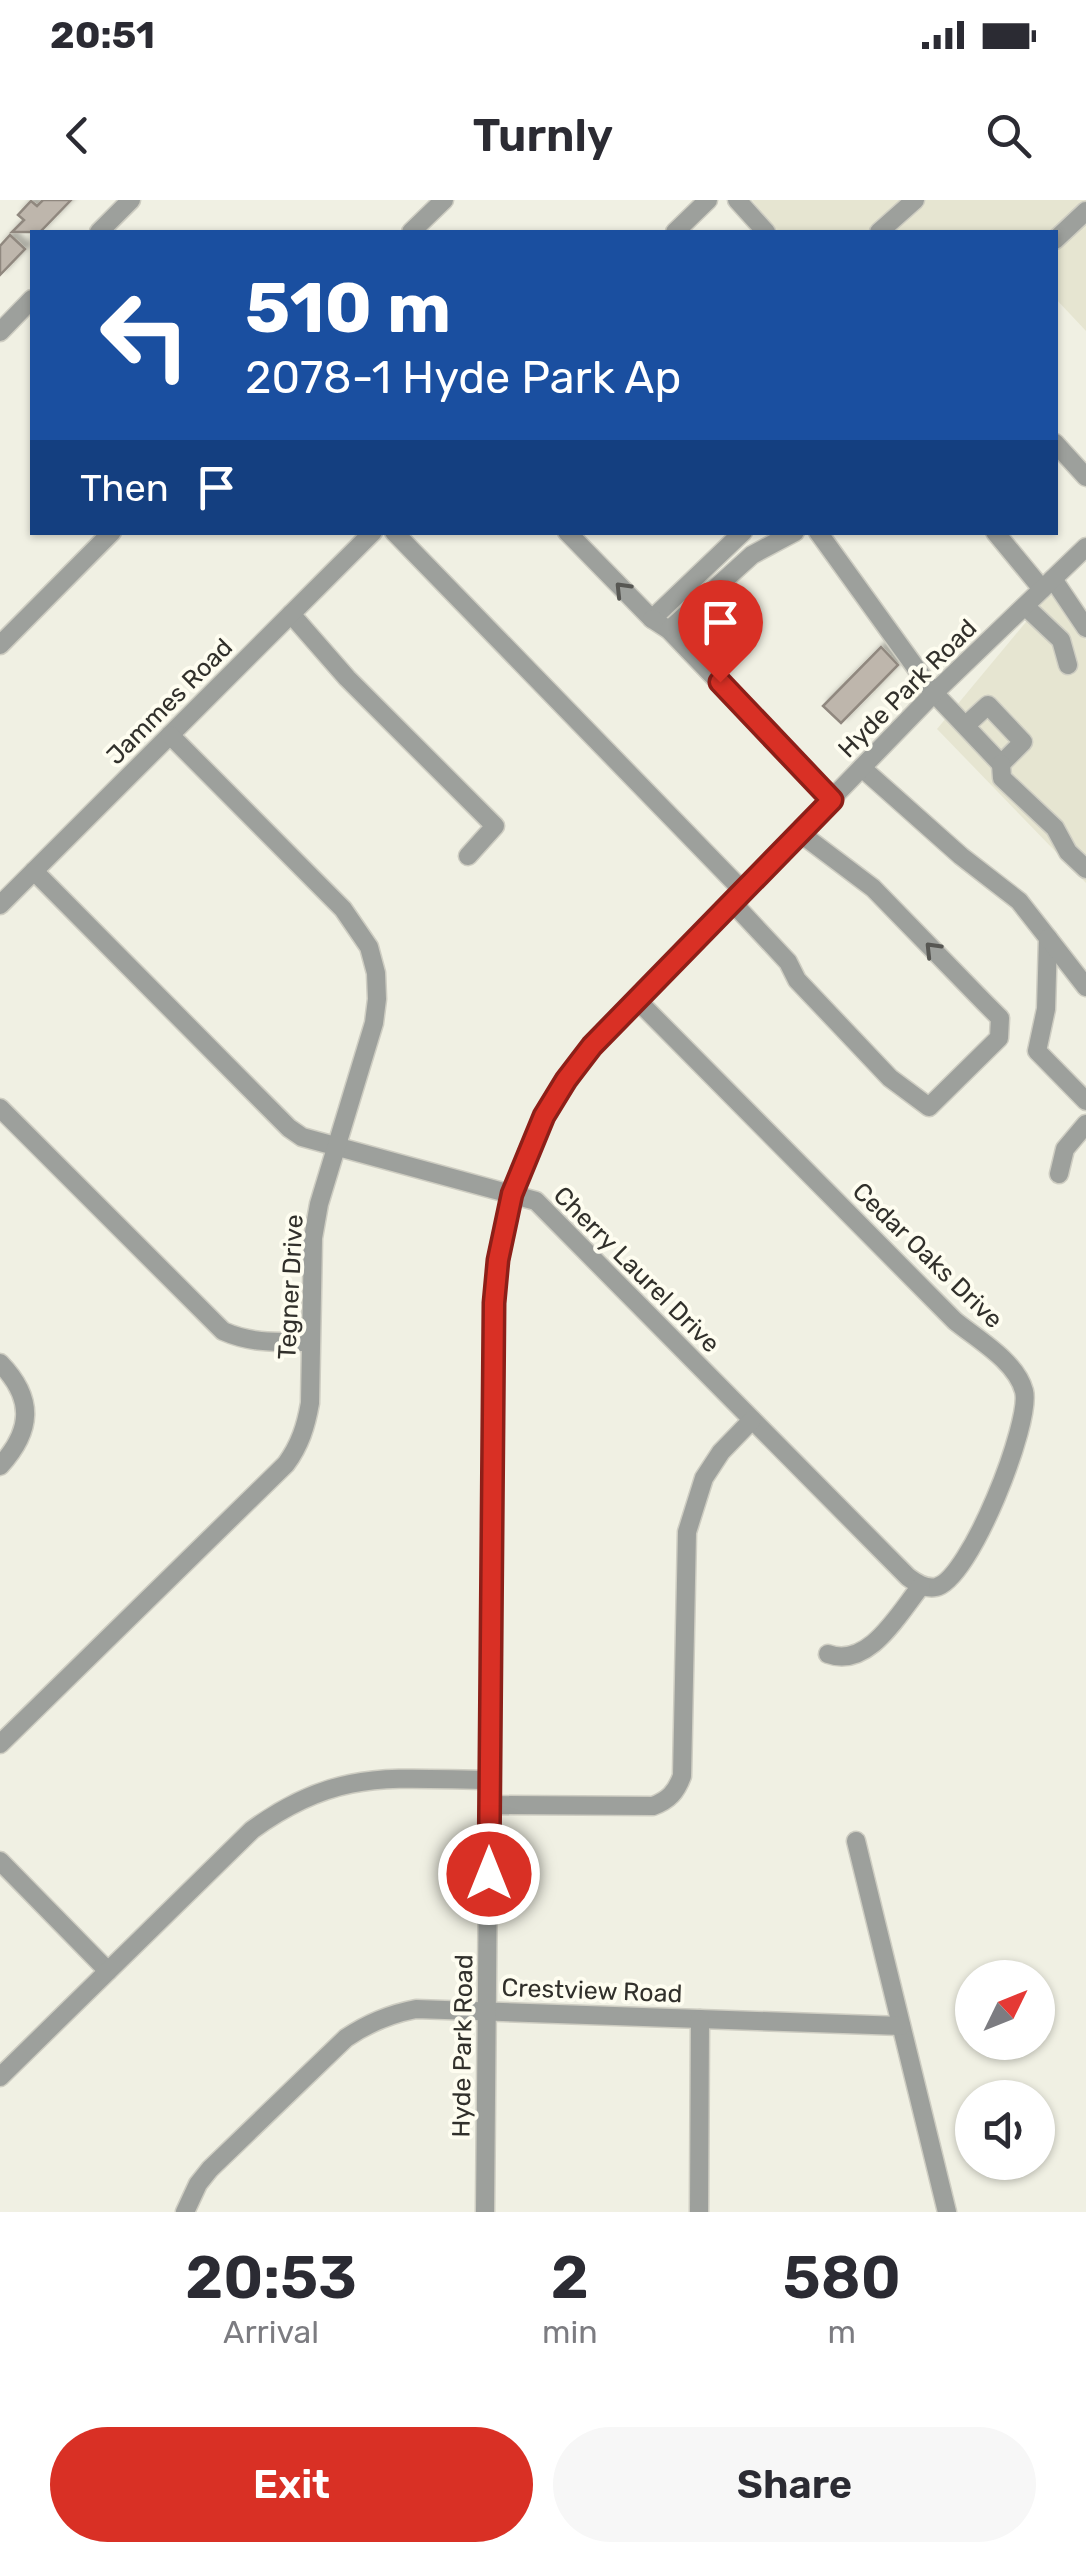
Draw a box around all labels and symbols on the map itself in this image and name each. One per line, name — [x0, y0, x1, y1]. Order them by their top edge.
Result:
pin — [678, 580, 763, 683]
one-way arrow — [616, 583, 634, 601]
street label: Hyde Park Road — [832, 613, 982, 763]
street label: Jammes Road — [100, 632, 238, 770]
one-way arrow — [926, 942, 944, 960]
street label: Cedar Oaks Drive — [847, 1177, 1009, 1334]
street label: Cherry Laurel Drive — [548, 1180, 726, 1358]
street label: Tegner Drive — [272, 1214, 309, 1360]
position arrow — [437, 1822, 541, 1926]
street label: Hyde Park Road — [446, 1954, 479, 2138]
north arrow — [955, 1960, 1055, 2060]
street label: Crestview Road — [501, 1973, 683, 2008]

